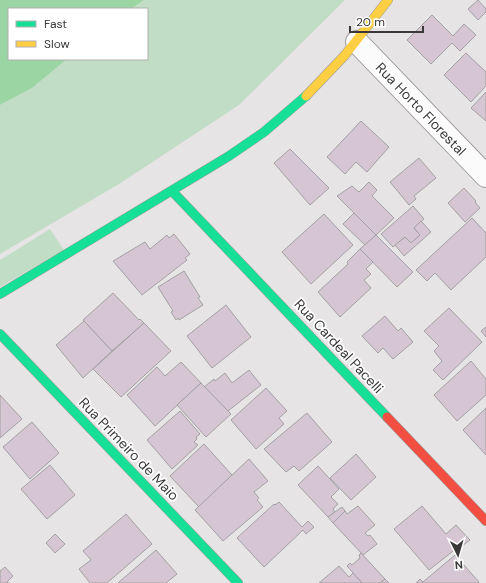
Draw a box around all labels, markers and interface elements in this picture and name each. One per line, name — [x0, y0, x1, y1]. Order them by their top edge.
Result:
legend — [8, 8, 148, 60]
scale bar — [350, 8, 423, 34]
text: 20 m — [356, 14, 385, 30]
text: Fast — [44, 16, 67, 32]
text: Slow — [44, 36, 70, 52]
street label: Rua Horto Florestal — [372, 59, 470, 159]
street label: Rua Cardeal Pacelli — [291, 295, 387, 397]
street label: Rua Primeiro de Maio — [75, 394, 183, 504]
north arrow — [438, 535, 478, 575]
text: N — [454, 558, 463, 572]

